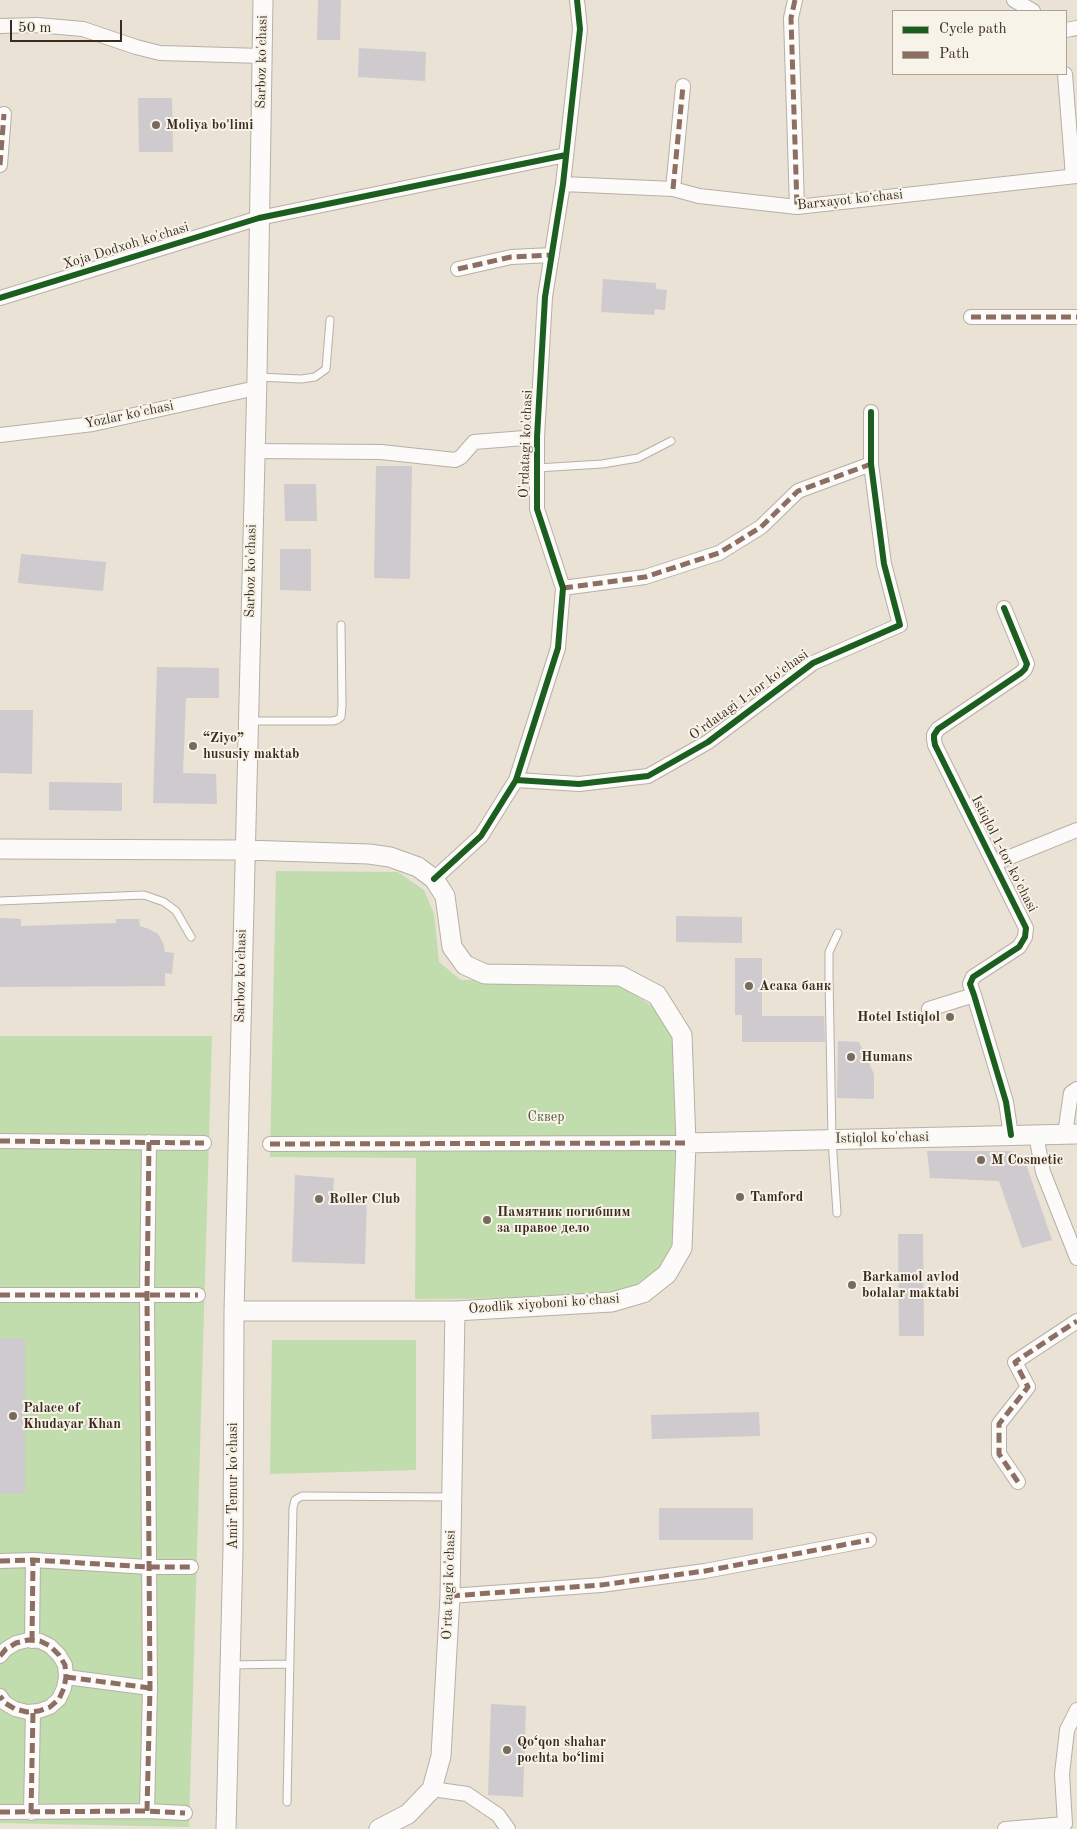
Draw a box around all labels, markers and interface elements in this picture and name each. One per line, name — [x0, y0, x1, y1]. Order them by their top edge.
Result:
scale bar — [12, 10, 125, 42]
legend — [892, 10, 1067, 75]
street label: Sarboz ko'chasi — [253, 15, 271, 109]
text: 50 m — [18, 21, 52, 36]
text: Cycle path — [939, 22, 1007, 37]
text: Path — [939, 47, 969, 62]
place label: Moliya bo'limi — [166, 117, 253, 133]
marker: Moliya bo'limi — [150, 119, 162, 131]
street label: Barxayot koʻchasi — [796, 186, 904, 214]
street label: Xoja Dodxoh ko'chasi — [61, 219, 191, 273]
street label: O'rdatagi ko'chasi — [516, 390, 536, 498]
street label: Yozlar ko'chasi — [83, 397, 175, 433]
street label: Sarboz ko'chasi — [242, 524, 260, 618]
street label: O'rdatagi 1-tor ko'chasi — [686, 646, 812, 744]
place label: “Ziyo” hususiy maktab — [203, 730, 299, 762]
marker: “Ziyo” hususiy maktab — [187, 740, 199, 752]
street label: Istiqlol 1-tor ko'chasi — [967, 793, 1041, 915]
street label: Sarboz ko'chasi — [232, 929, 250, 1023]
place label: Асака банк — [759, 978, 831, 994]
marker: Асака банк — [743, 980, 755, 992]
place label: Hotel Istiqlol — [857, 1009, 940, 1025]
marker: Hotel Istiqlol — [944, 1011, 956, 1023]
place label: Humans — [861, 1049, 912, 1065]
marker: Humans — [845, 1051, 857, 1063]
park label: Сквер — [528, 1109, 564, 1125]
street label: Istiqlol ko'chasi — [835, 1129, 929, 1147]
place label: M Cosmetic — [991, 1152, 1063, 1168]
marker: M Cosmetic — [975, 1154, 987, 1166]
place label: Tamford — [750, 1189, 803, 1205]
place label: Roller Club — [329, 1191, 400, 1207]
marker: Tamford — [734, 1191, 746, 1203]
marker: Roller Club — [313, 1193, 325, 1205]
place label: Памятник погибшим за правое дело — [497, 1204, 630, 1236]
marker: Памятник погибшим за правое дело — [481, 1214, 493, 1226]
place label: Barkamol avlod bolalar maktabi — [862, 1269, 959, 1302]
marker: Barkamol avlod bolalar maktabi — [846, 1279, 858, 1291]
street label: Ozodlik xiyoboni ko'chasi — [468, 1290, 620, 1318]
place label: Palace of Khudayar Khan — [23, 1400, 121, 1432]
marker: Palace of Khudayar Khan — [7, 1410, 19, 1422]
street label: Amir Temur ko'chasi — [225, 1422, 241, 1550]
street label: O'rta tagi ko'chasi — [439, 1530, 459, 1640]
place label: Qo‘qon shahar pochta bo‘limi — [517, 1734, 606, 1766]
marker: Qo‘qon shahar pochta bo‘limi — [501, 1744, 513, 1756]

